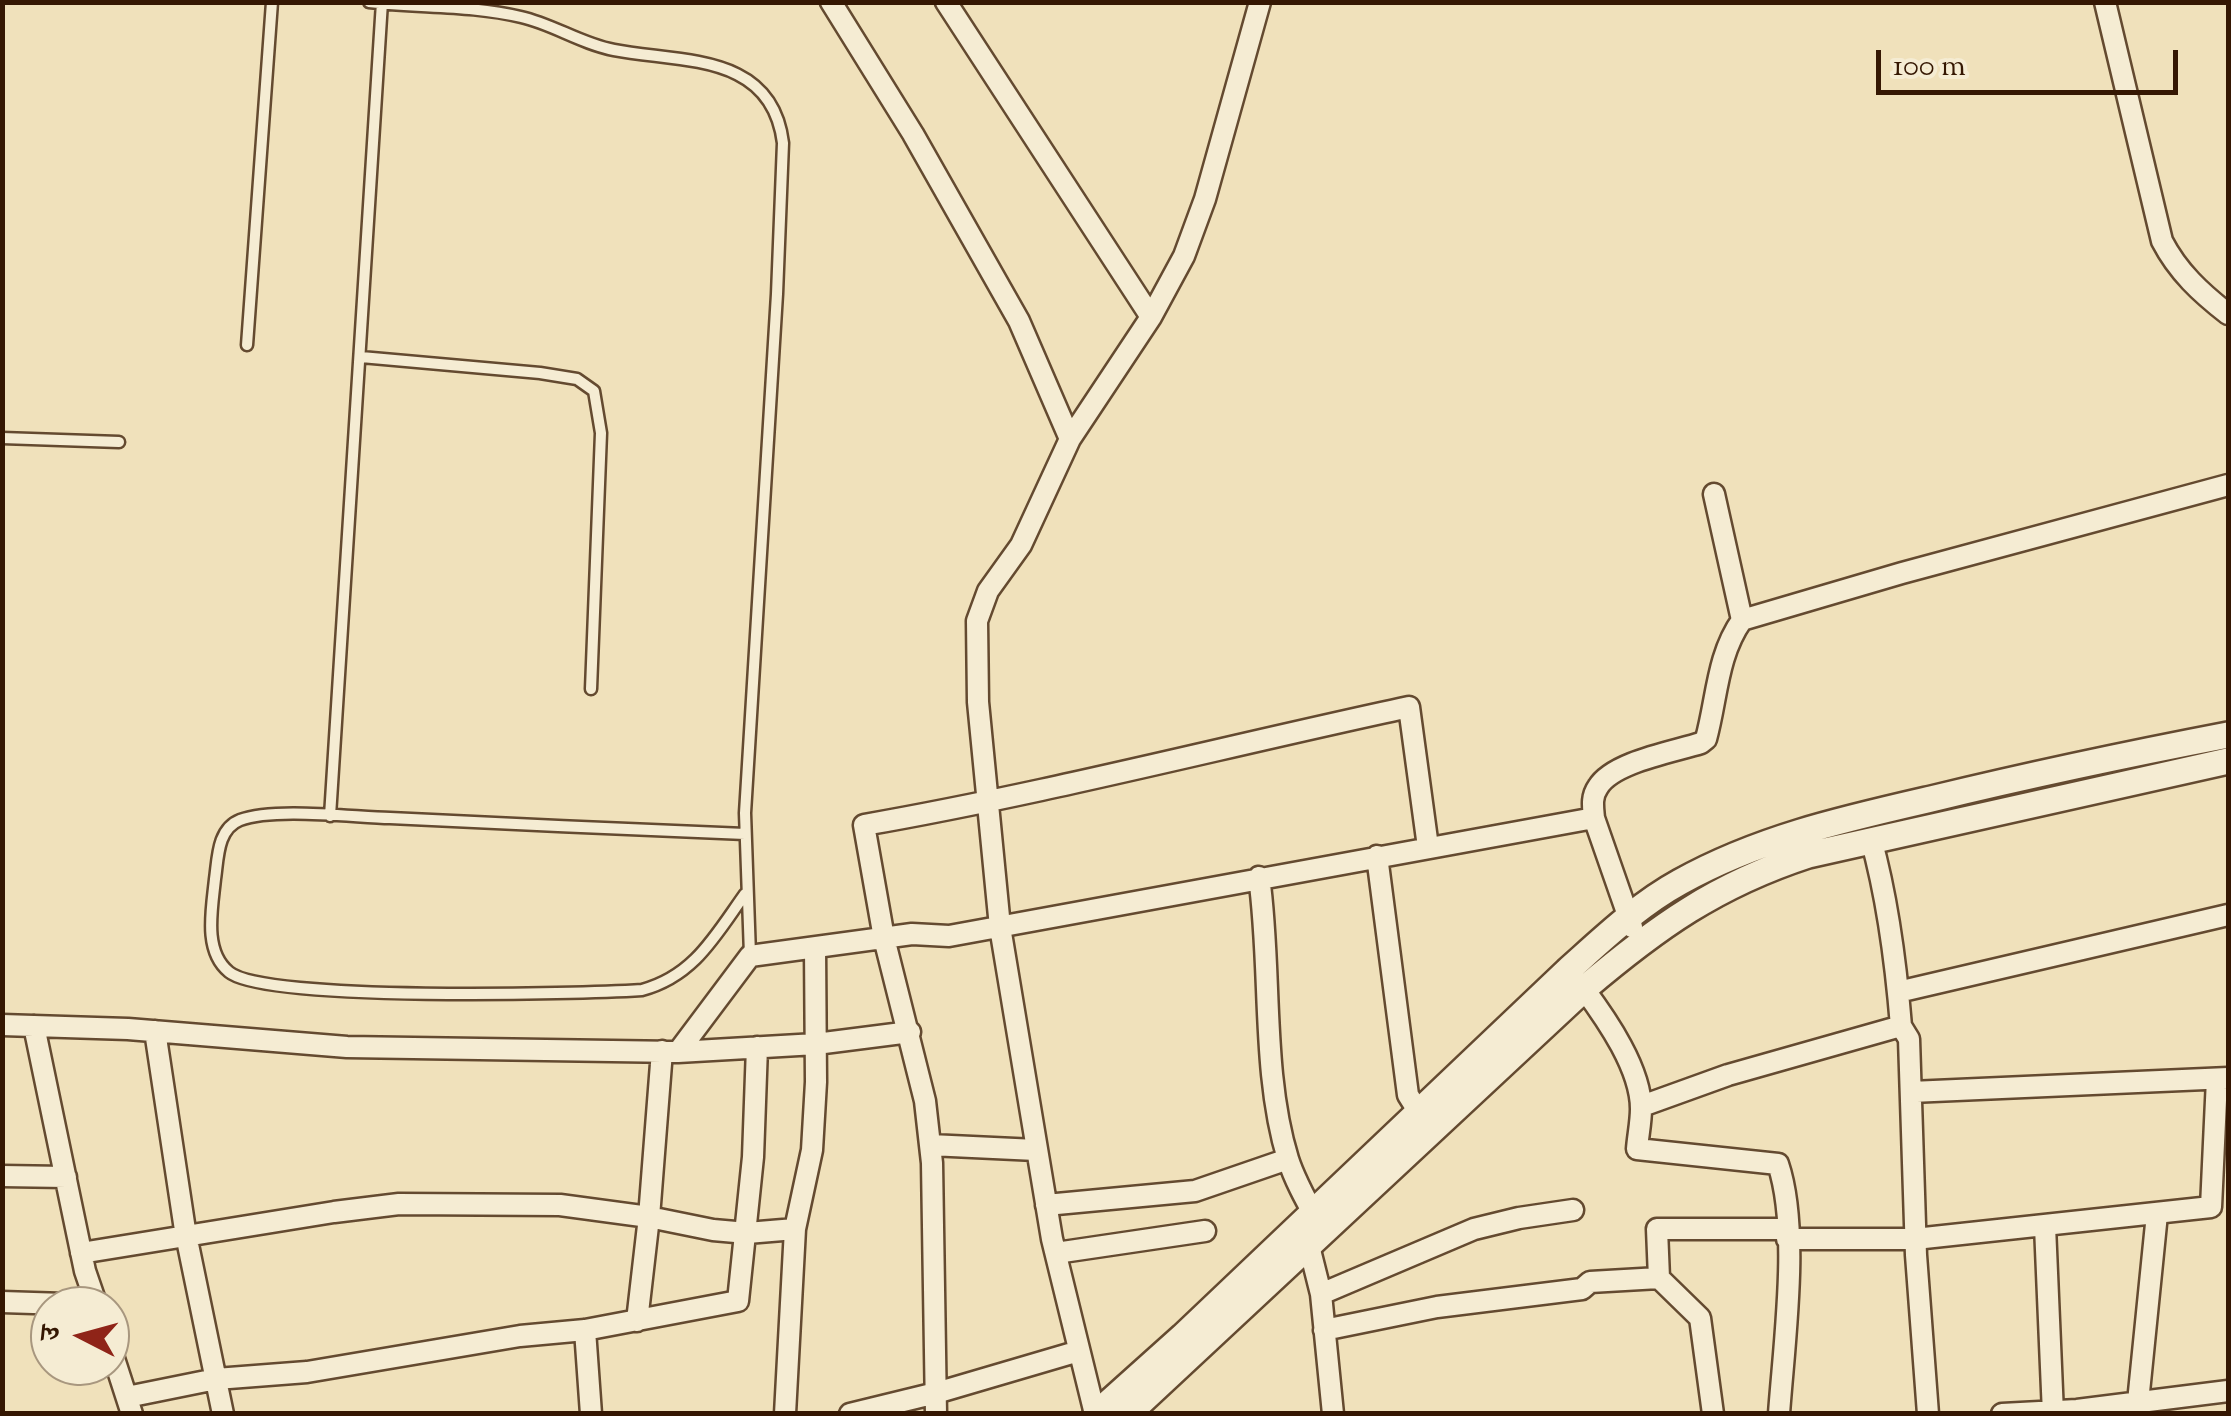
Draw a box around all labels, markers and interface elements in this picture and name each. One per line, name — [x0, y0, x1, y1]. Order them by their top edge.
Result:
scale bar — [1881, 30, 2184, 92]
text: 100 m — [1893, 46, 1966, 89]
north arrow — [30, 1286, 130, 1386]
text: उ — [32, 1324, 73, 1342]

